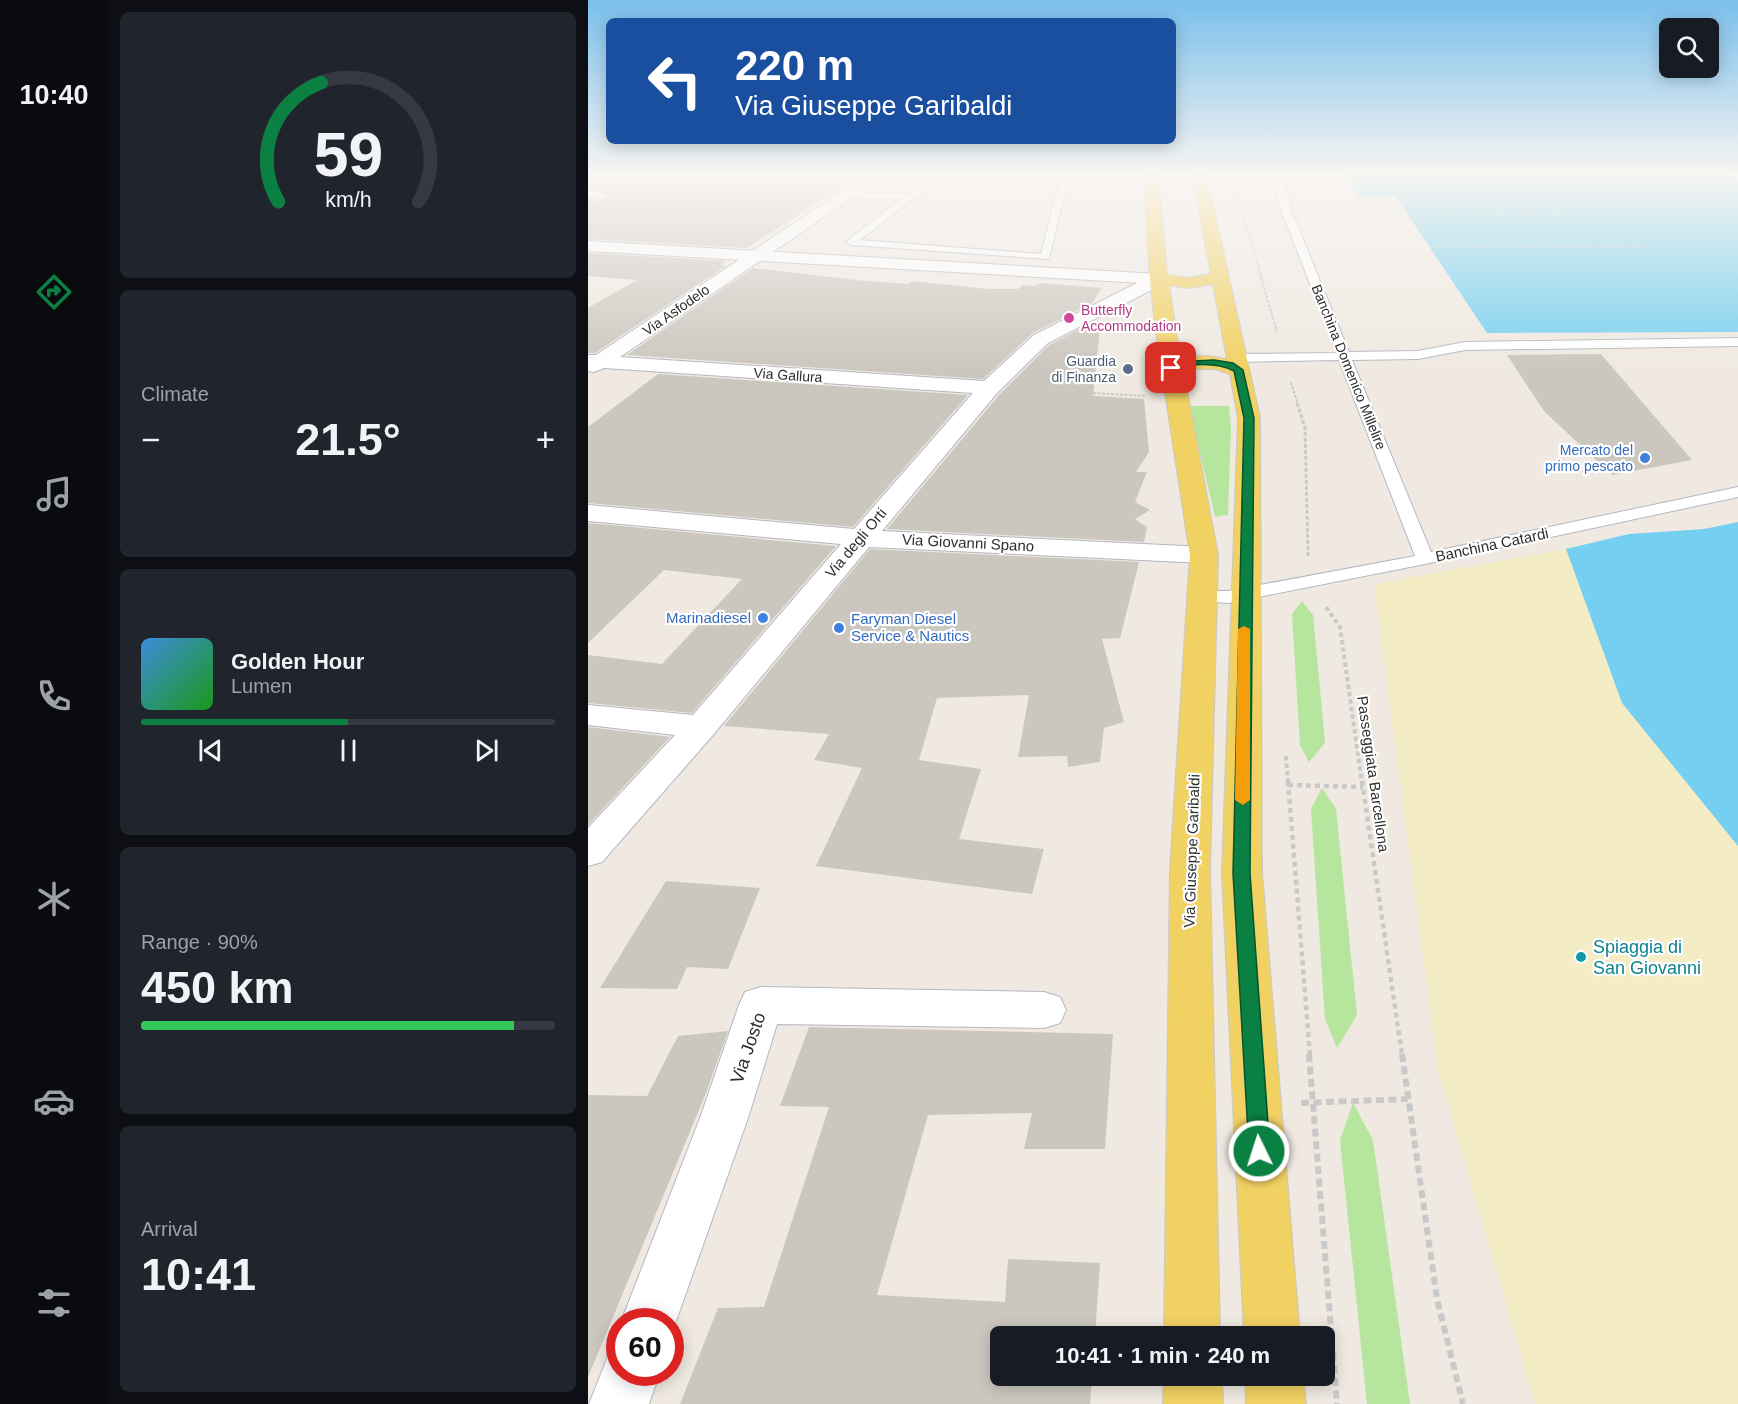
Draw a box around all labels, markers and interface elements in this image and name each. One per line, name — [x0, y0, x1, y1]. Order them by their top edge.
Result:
map controls — [1659, 18, 1719, 78]
button: search — [1659, 18, 1719, 78]
icon: left — [636, 42, 714, 120]
text: 220 m — [735, 42, 854, 89]
text: 10:40 — [19, 80, 89, 110]
text: Via Giuseppe Garibaldi — [735, 91, 1012, 121]
text: 59 — [313, 120, 383, 189]
text: km/h — [325, 189, 371, 213]
icon: directions — [33, 271, 75, 313]
street label: Via Asfodelo — [640, 281, 713, 339]
street label: Banchina Domenico Millelire — [1308, 282, 1390, 452]
place label: Butterfly Accommodation — [1081, 302, 1181, 334]
marker: Butterfly Accommodation — [1062, 311, 1076, 325]
pin — [1145, 342, 1196, 393]
icon: arrive — [1154, 351, 1187, 384]
place label: Guardia di Finanza — [1051, 353, 1116, 385]
marker: Guardia di Finanza — [1121, 362, 1135, 376]
street label: Via Gallura — [753, 365, 823, 385]
text: Climate — [141, 383, 209, 405]
text: 21.5° — [295, 414, 401, 465]
text: − — [141, 421, 160, 458]
text: + — [536, 421, 555, 458]
place label: Mercato del primo pescato — [1545, 442, 1633, 474]
marker: Mercato del primo pescato — [1638, 451, 1652, 465]
icon: music — [33, 473, 75, 515]
street label: Via degli Orti — [822, 504, 890, 581]
street label: Banchina Catardi — [1434, 524, 1550, 565]
street label: Via Giovanni Spano — [902, 531, 1035, 554]
place label: Marinadiesel — [666, 609, 751, 626]
place label: Faryman Diesel Service & Nautics — [851, 610, 969, 644]
marker: Marinadiesel — [756, 611, 770, 625]
marker: Faryman Diesel Service & Nautics — [832, 621, 846, 635]
text: Golden Hour — [231, 649, 364, 674]
icon: phone — [33, 675, 75, 717]
text: Lumen — [231, 675, 292, 697]
street label: Passeggiata Barcellona — [1354, 695, 1393, 854]
icon: previous — [194, 734, 227, 767]
icon: pause — [332, 734, 365, 767]
icon: next — [470, 734, 503, 767]
street label: Via Giuseppe Garibaldi — [1180, 774, 1203, 928]
icon: climate — [33, 878, 75, 920]
text: Range · 90% — [141, 931, 258, 953]
place label: Spiaggia di San Giovanni — [1593, 937, 1701, 978]
marker: Spiaggia di San Giovanni — [1574, 950, 1588, 964]
text: 450 km — [141, 962, 294, 1013]
street label: Via Josto — [727, 1010, 769, 1086]
icon: car — [33, 1080, 75, 1122]
position arrow — [1227, 1119, 1291, 1183]
text: Arrival — [141, 1218, 198, 1240]
text: 10:41 — [141, 1249, 256, 1300]
icon: filters — [33, 1282, 75, 1324]
speed limit sign: 60 — [606, 1308, 684, 1386]
text: 10:41 · 1 min · 240 m — [1055, 1343, 1270, 1368]

